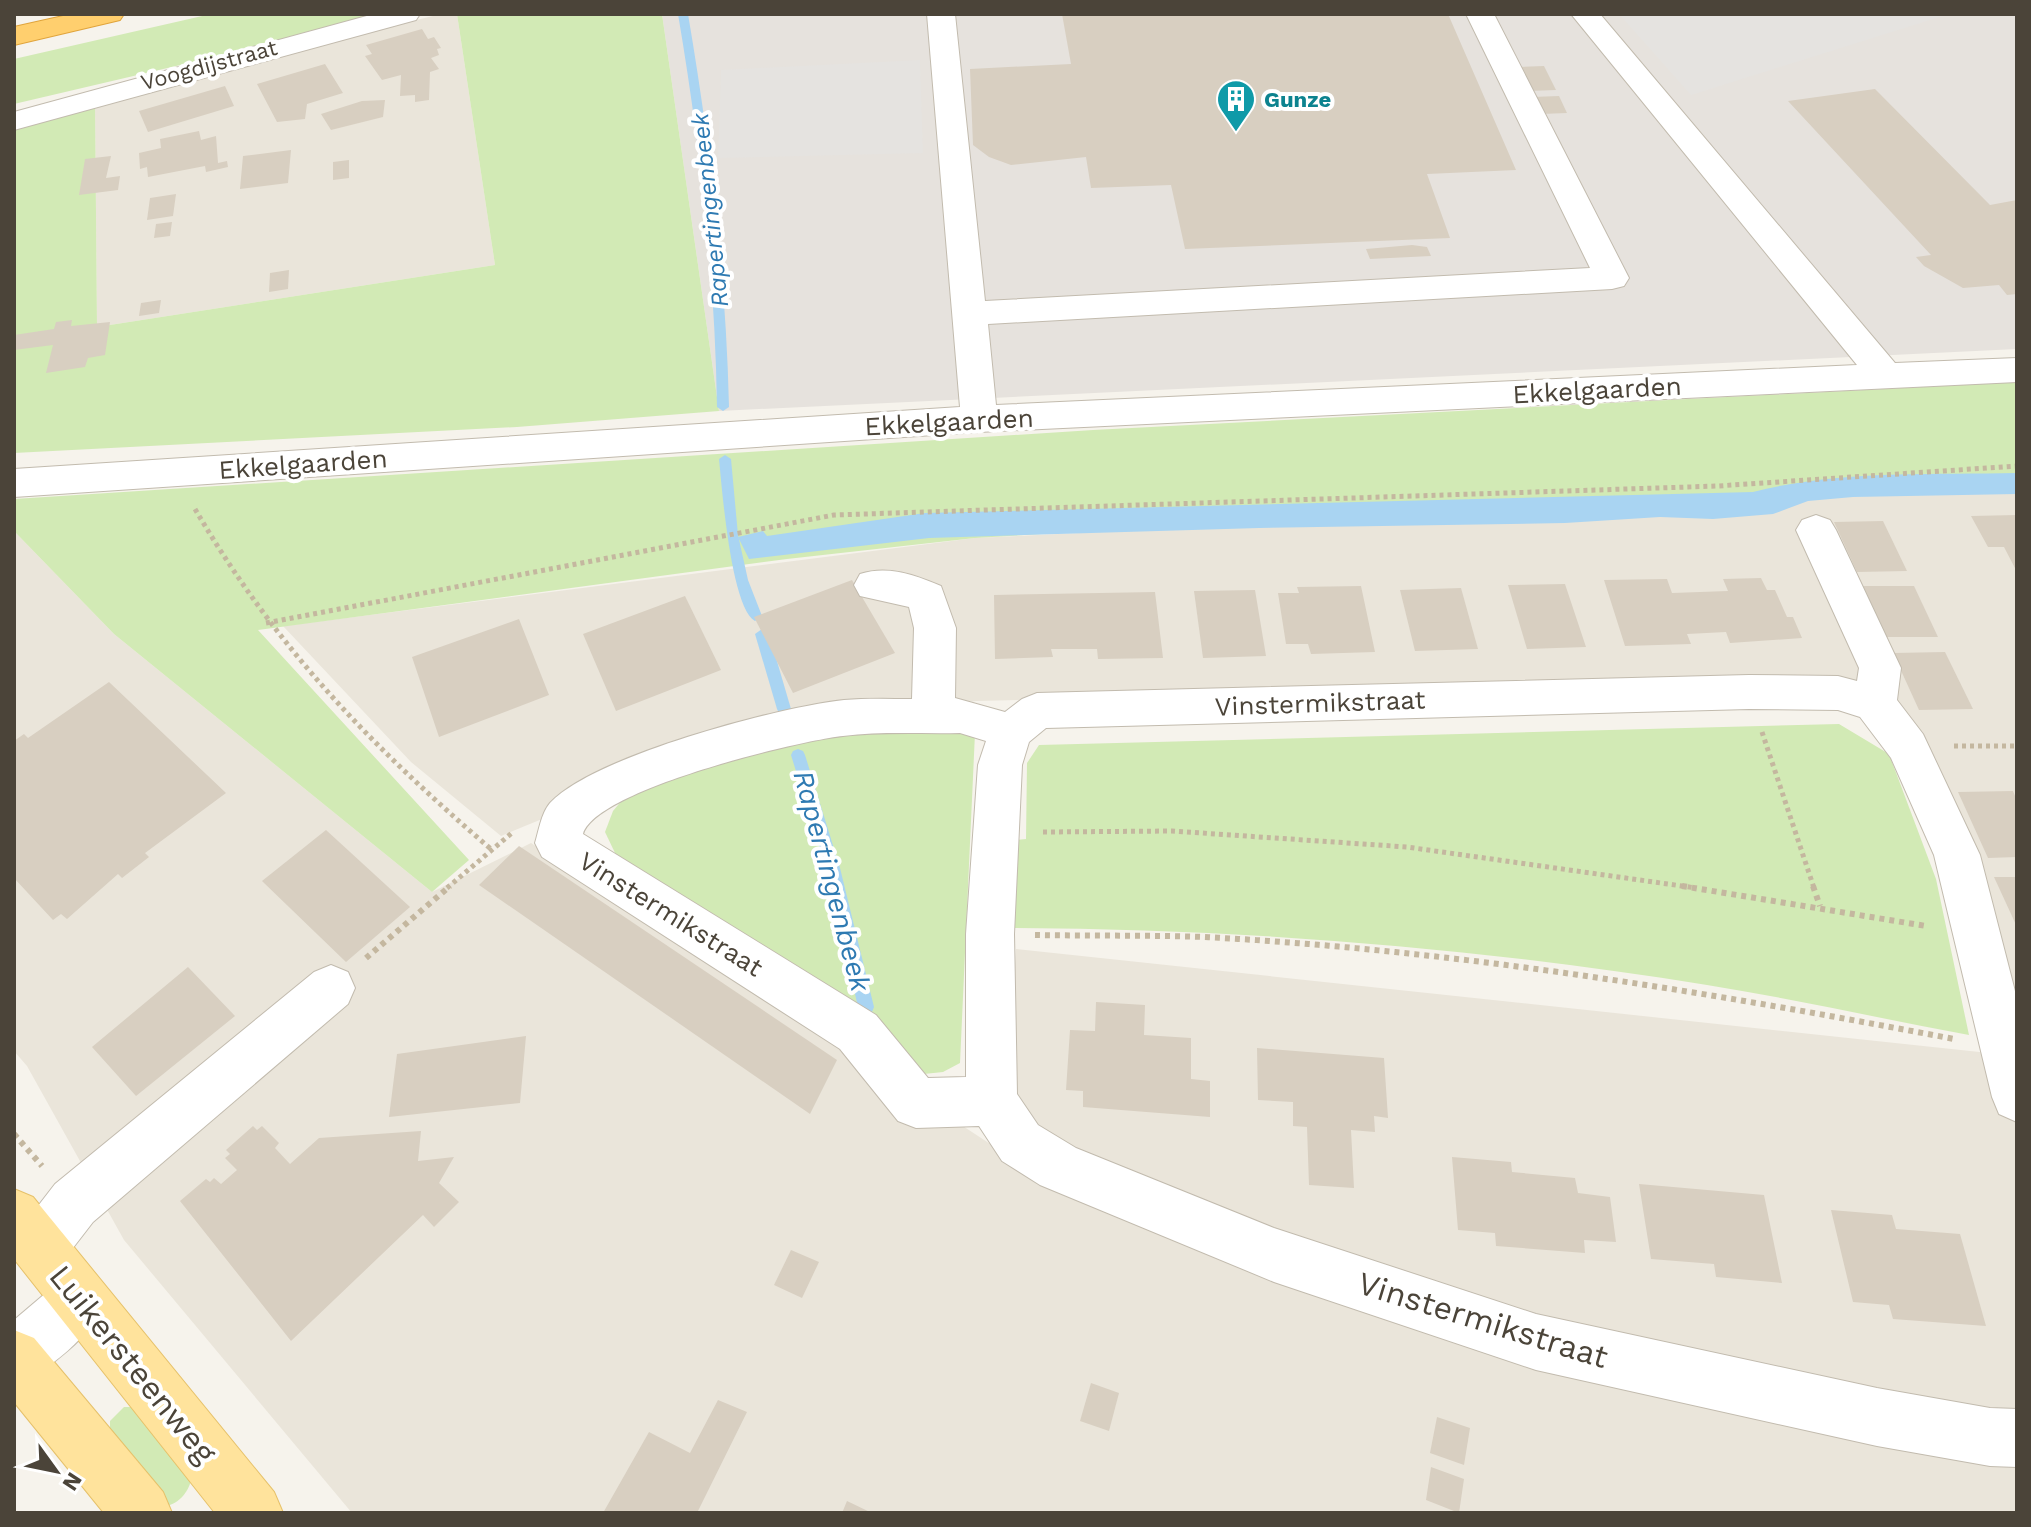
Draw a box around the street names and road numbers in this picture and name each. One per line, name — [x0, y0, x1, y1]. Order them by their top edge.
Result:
street label: Voogdijstraat — [138, 35, 280, 95]
street label: Ekkelgaarden — [1512, 371, 1682, 409]
street label: Ekkelgaarden — [864, 403, 1034, 441]
street label: Ekkelgaarden — [217, 443, 389, 485]
street label: Vinstermikstraat — [1214, 684, 1426, 722]
street label: Vinstermikstraat — [574, 845, 768, 983]
street label: Luikersteenweg — [41, 1257, 225, 1472]
street label: Vinstermikstraat — [1353, 1264, 1613, 1376]

